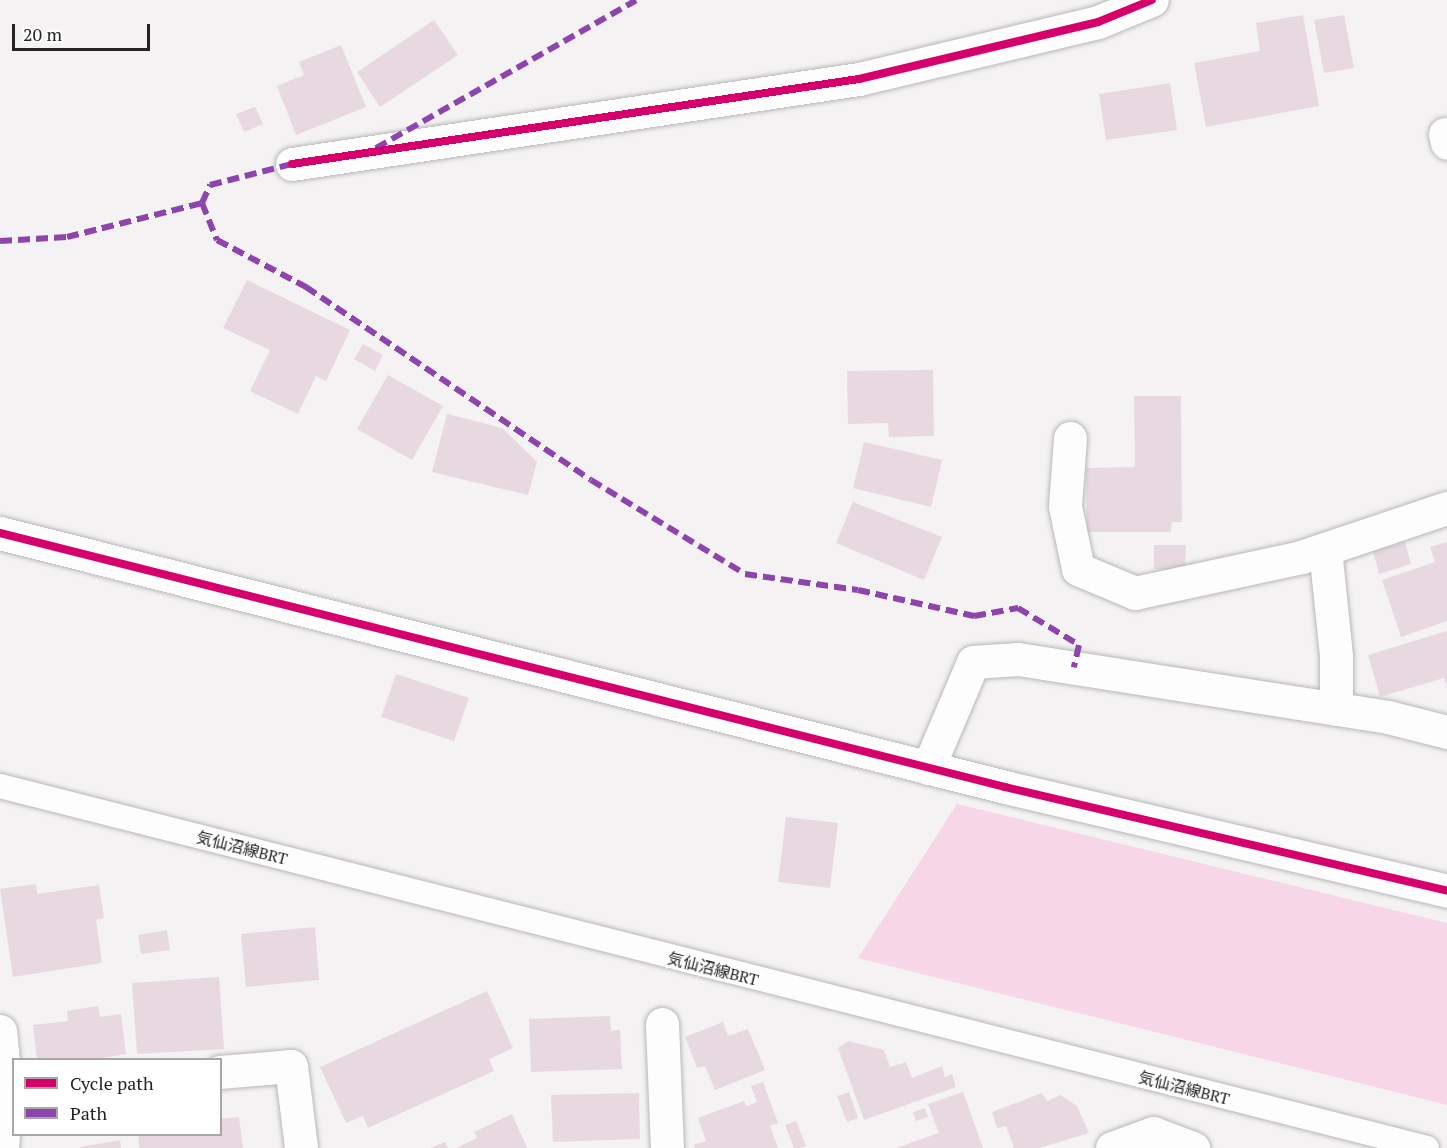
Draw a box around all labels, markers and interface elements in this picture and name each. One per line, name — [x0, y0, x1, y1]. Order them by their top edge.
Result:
scale bar — [15, 12, 153, 50]
text: 20 m — [23, 22, 62, 46]
street label: 気仙沼線BRT — [194, 827, 290, 869]
street label: 気仙沼線BRT — [665, 948, 761, 990]
legend — [12, 1058, 222, 1136]
street label: 気仙沼線BRT — [1136, 1067, 1232, 1109]
text: Cycle path — [70, 1071, 154, 1095]
text: Path — [70, 1101, 107, 1125]

